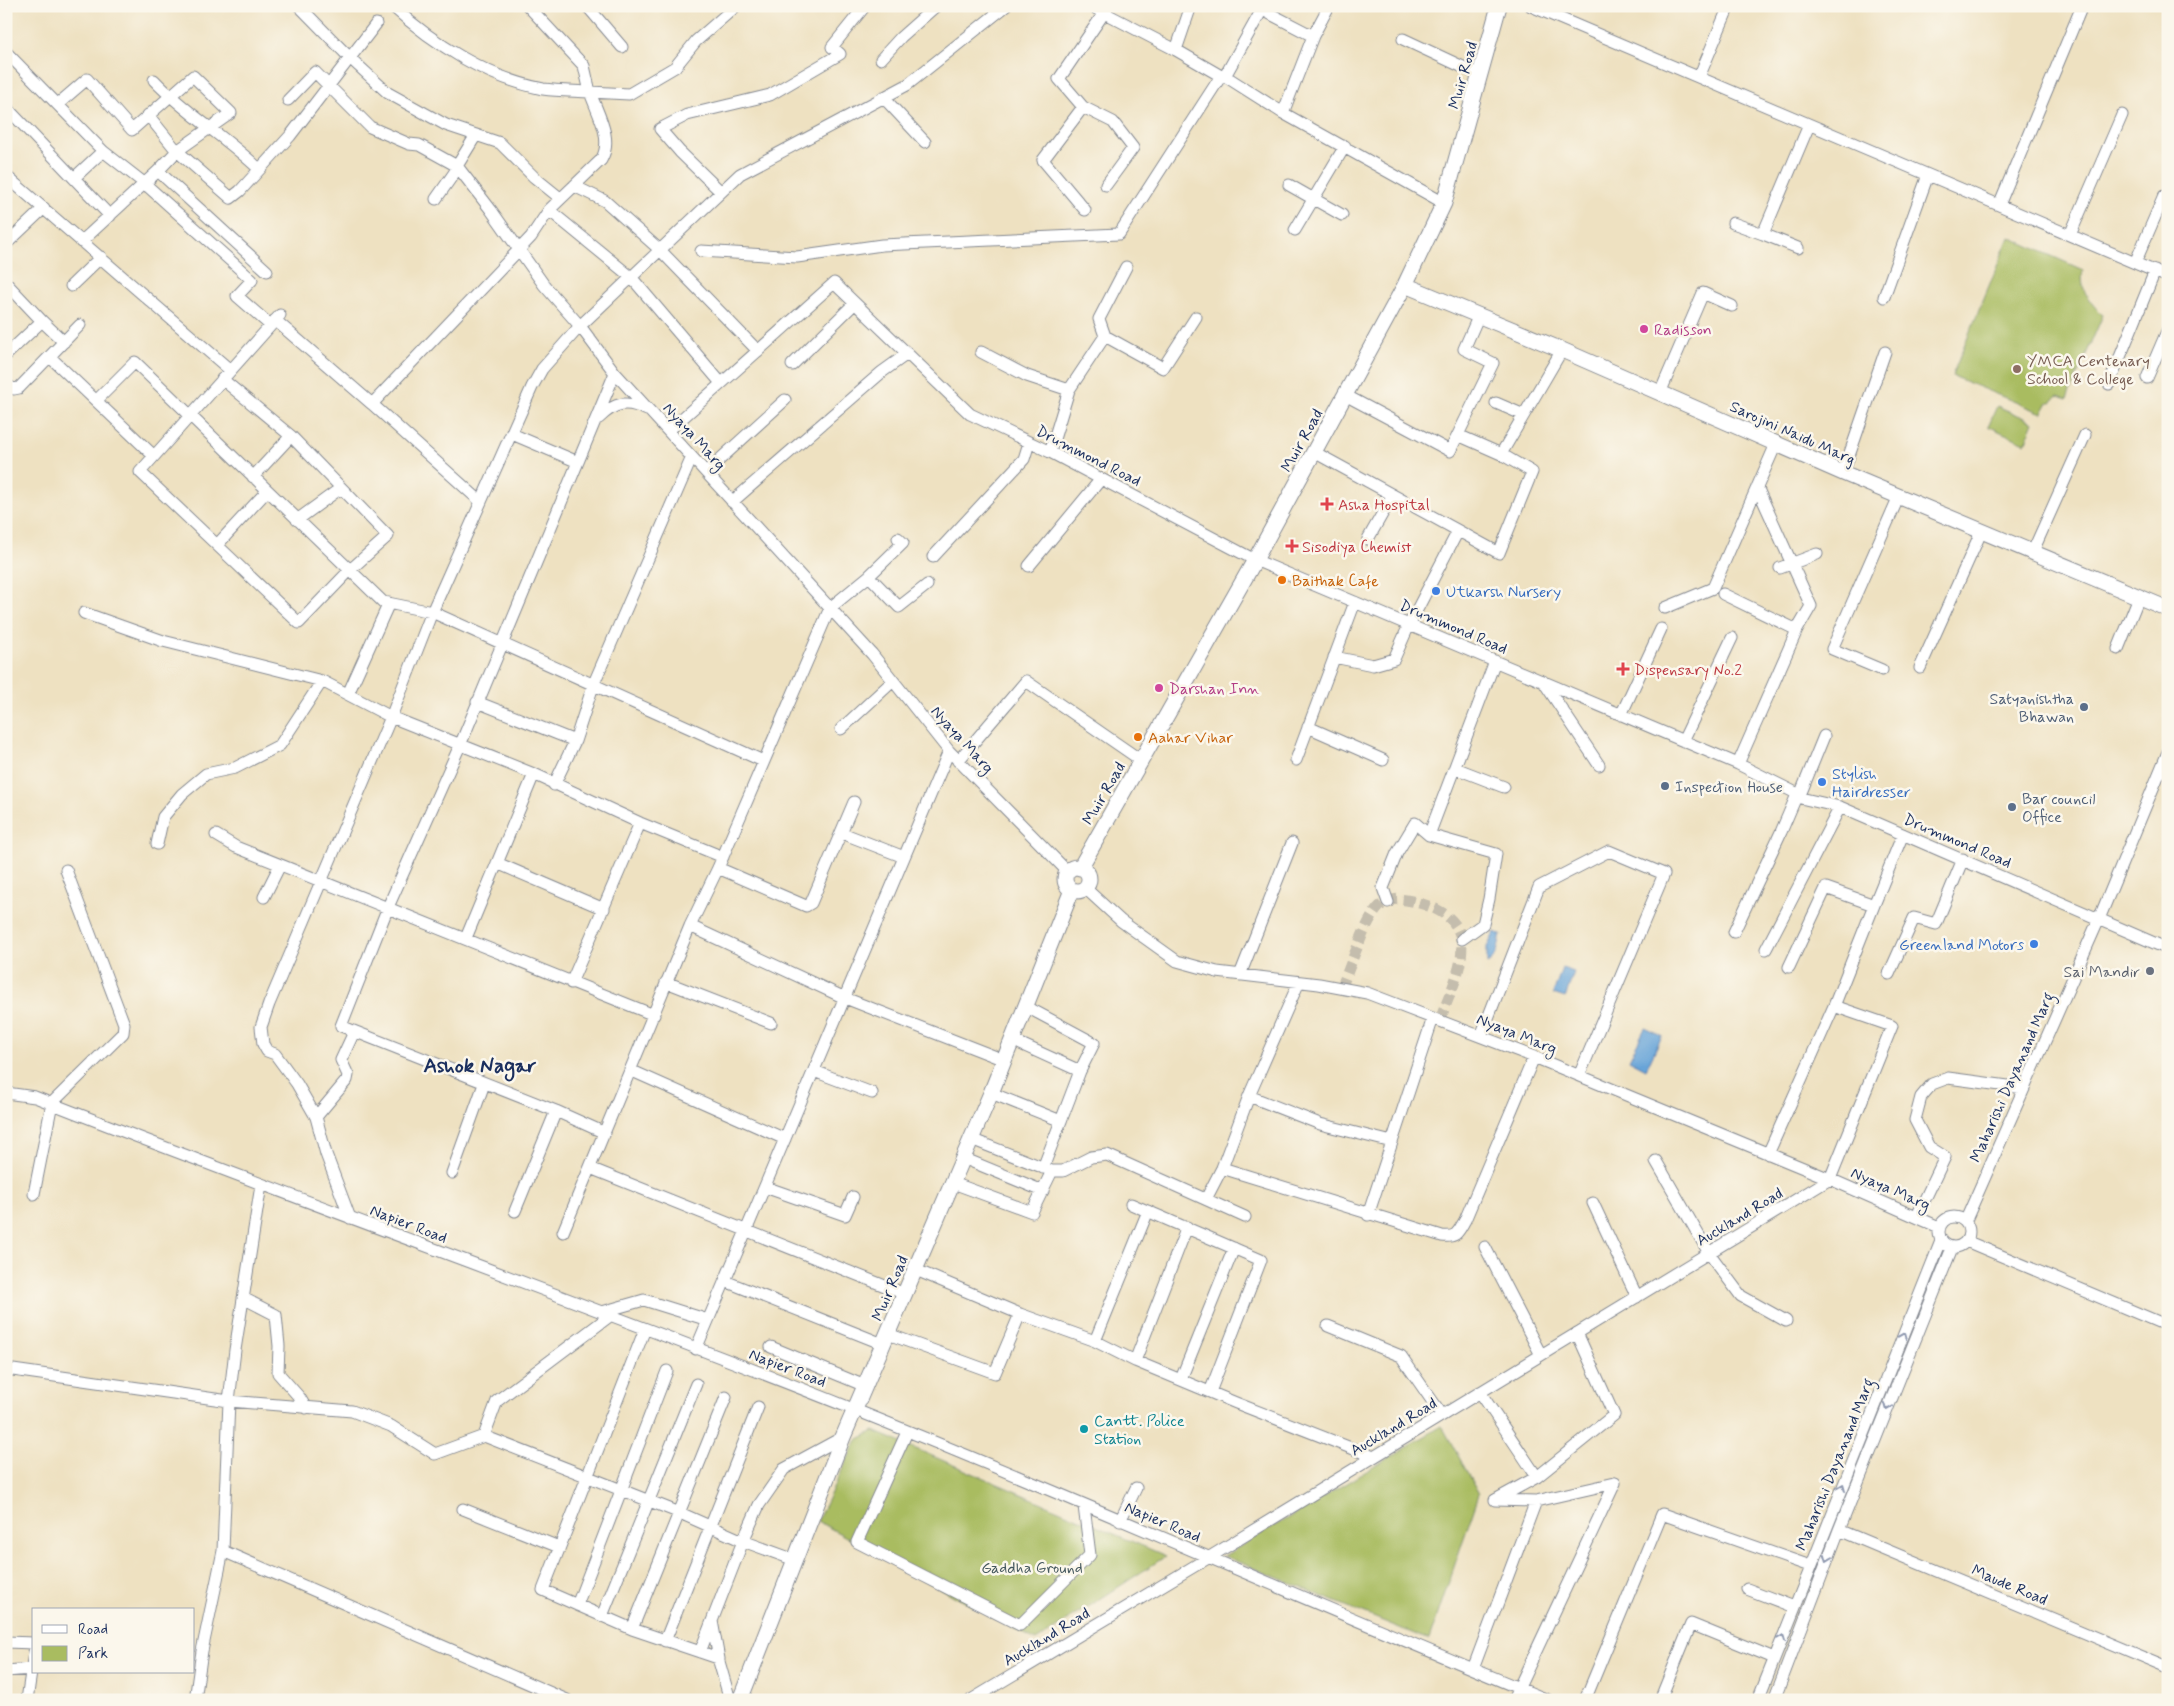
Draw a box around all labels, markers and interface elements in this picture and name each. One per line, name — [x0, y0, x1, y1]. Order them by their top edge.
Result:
street label: Muir Road — [1444, 39, 1483, 112]
place label: Radisson — [1654, 320, 1712, 341]
marker: Radisson — [1638, 323, 1650, 335]
place label: YMCA Centenary School & College — [2027, 351, 2150, 390]
marker: YMCA Centenary School & College — [2011, 363, 2023, 375]
street label: Sarojini Naidu Marg — [1726, 396, 1858, 470]
street label: Nyaya Marg — [657, 398, 730, 476]
street label: Muir Road — [1276, 405, 1328, 476]
street label: Drummond Road — [1032, 421, 1144, 492]
place label: Asha Hospital — [1338, 495, 1430, 516]
marker: Asha Hospital — [1320, 497, 1334, 511]
place label: Sisodiya Chemist — [1302, 537, 1412, 558]
marker: Sisodiya Chemist — [1286, 540, 1298, 552]
place label: Baithak Cafe — [1292, 571, 1379, 592]
marker: Baithak Cafe — [1276, 574, 1288, 586]
place label: Utkarsh Nursery — [1446, 582, 1561, 603]
marker: Utkarsh Nursery — [1430, 585, 1442, 597]
street label: Drummond Road — [1396, 595, 1511, 660]
place label: Dispensary No.2 — [1634, 660, 1742, 681]
marker: Dispensary No.2 — [1616, 662, 1630, 676]
place label: Darshan Inn — [1169, 679, 1260, 700]
marker: Darshan Inn — [1153, 682, 1165, 694]
place label: Satyanishtha Bhawan — [1990, 689, 2074, 728]
street label: Nyaya Marg — [925, 701, 998, 779]
marker: Satyanishtha Bhawan — [2078, 701, 2090, 713]
place label: Aahar Vihar — [1148, 728, 1233, 749]
marker: Aahar Vihar — [1132, 731, 1144, 743]
street label: Muir Road — [1078, 758, 1131, 829]
place label: Stylish Hairdresser — [1832, 764, 1911, 803]
marker: Stylish Hairdresser — [1816, 776, 1828, 788]
place label: Inspection House — [1675, 777, 1783, 798]
marker: Inspection House — [1659, 780, 1671, 792]
place label: Bar council Office — [2022, 789, 2095, 828]
marker: Bar council Office — [2006, 801, 2018, 813]
street label: Drummond Road — [1900, 809, 2015, 874]
place label: Greenland Motors — [1899, 935, 2024, 956]
marker: Greenland Motors — [2028, 938, 2040, 950]
place label: Sai Mandir — [2064, 962, 2140, 983]
marker: Sai Mandir — [2144, 965, 2156, 977]
street label: Maharishi Dayanand Marg — [1965, 989, 2060, 1166]
street label: Nyaya Marg — [1473, 1009, 1560, 1061]
district label: Ashok Nagar — [424, 1052, 537, 1082]
street label: Nyaya Marg — [1847, 1163, 1933, 1217]
street label: Auckland Road — [1692, 1183, 1787, 1251]
street label: Napier Road — [367, 1200, 450, 1249]
street label: Muir Road — [867, 1252, 914, 1325]
one-way arrow — [1897, 1332, 1907, 1341]
street label: Napier Road — [746, 1344, 829, 1393]
street label: Maharishi Dayanand Marg — [1791, 1375, 1881, 1554]
street label: Auckland Road — [1346, 1393, 1441, 1461]
one-way arrow — [1884, 1402, 1894, 1410]
place label: Cantt. Police Station — [1094, 1411, 1185, 1450]
marker: Cantt. Police Station — [1078, 1423, 1090, 1435]
one-way arrow — [1836, 1483, 1846, 1492]
street label: Napier Road — [1121, 1497, 1204, 1548]
one-way arrow — [1824, 1553, 1834, 1561]
park label: Gaddha Ground — [981, 1558, 1083, 1579]
street label: Maude Road — [1968, 1560, 2051, 1611]
street label: Auckland Road — [999, 1603, 1094, 1671]
legend — [32, 1608, 195, 1674]
text: Road — [78, 1620, 108, 1640]
one-way arrow — [1776, 1634, 1786, 1643]
text: Park — [78, 1644, 108, 1664]

